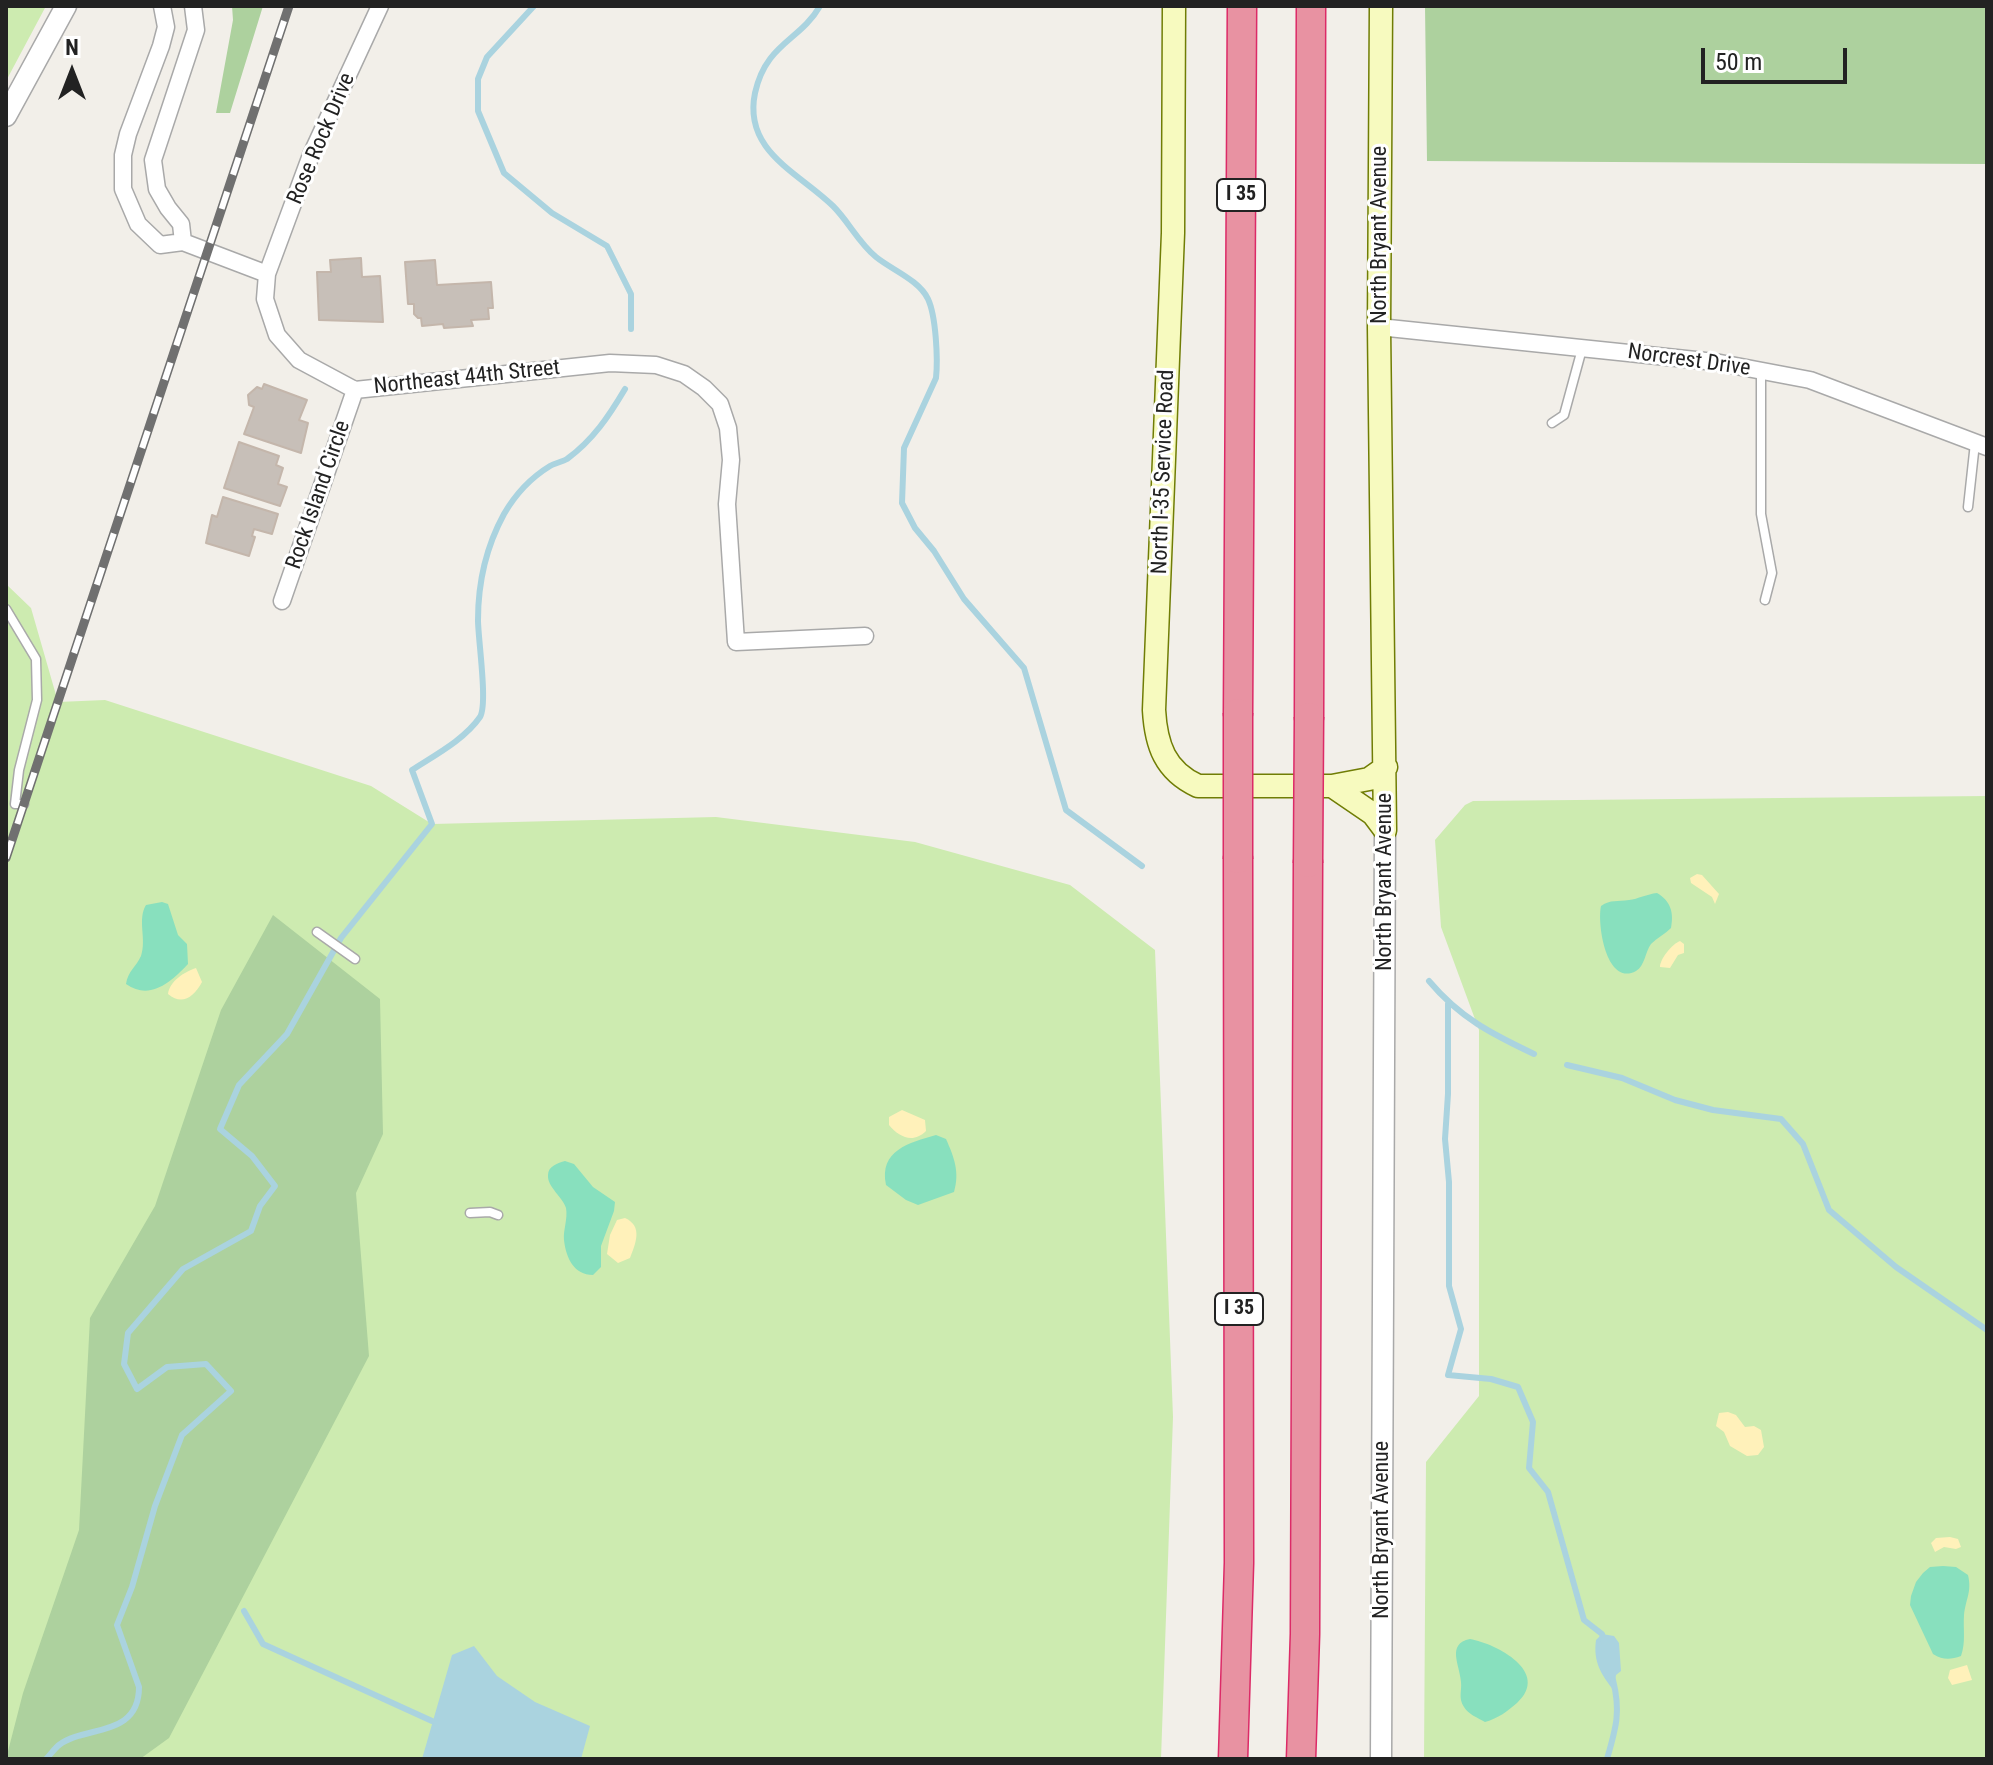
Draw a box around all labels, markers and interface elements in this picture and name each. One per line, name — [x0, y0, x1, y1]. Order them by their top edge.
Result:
north arrow — [32, 32, 112, 112]
scale bar — [1705, 32, 1851, 82]
text: N — [65, 35, 79, 60]
text: 50 m — [1715, 48, 1762, 76]
street label: Rose Rock Drive — [283, 69, 361, 209]
street label: North Bryant Avenue — [1367, 146, 1393, 324]
road number: I 35 — [1217, 179, 1265, 211]
street label: Norcrest Drive — [1626, 339, 1752, 383]
street label: Northeast 44th Street — [373, 355, 561, 401]
street label: North I-35 Service Road — [1147, 369, 1181, 575]
street label: Rock Island Circle — [281, 417, 357, 573]
street label: North Bryant Avenue — [1372, 793, 1398, 971]
road number: I 35 — [1215, 1293, 1263, 1325]
street label: North Bryant Avenue — [1369, 1441, 1395, 1619]

